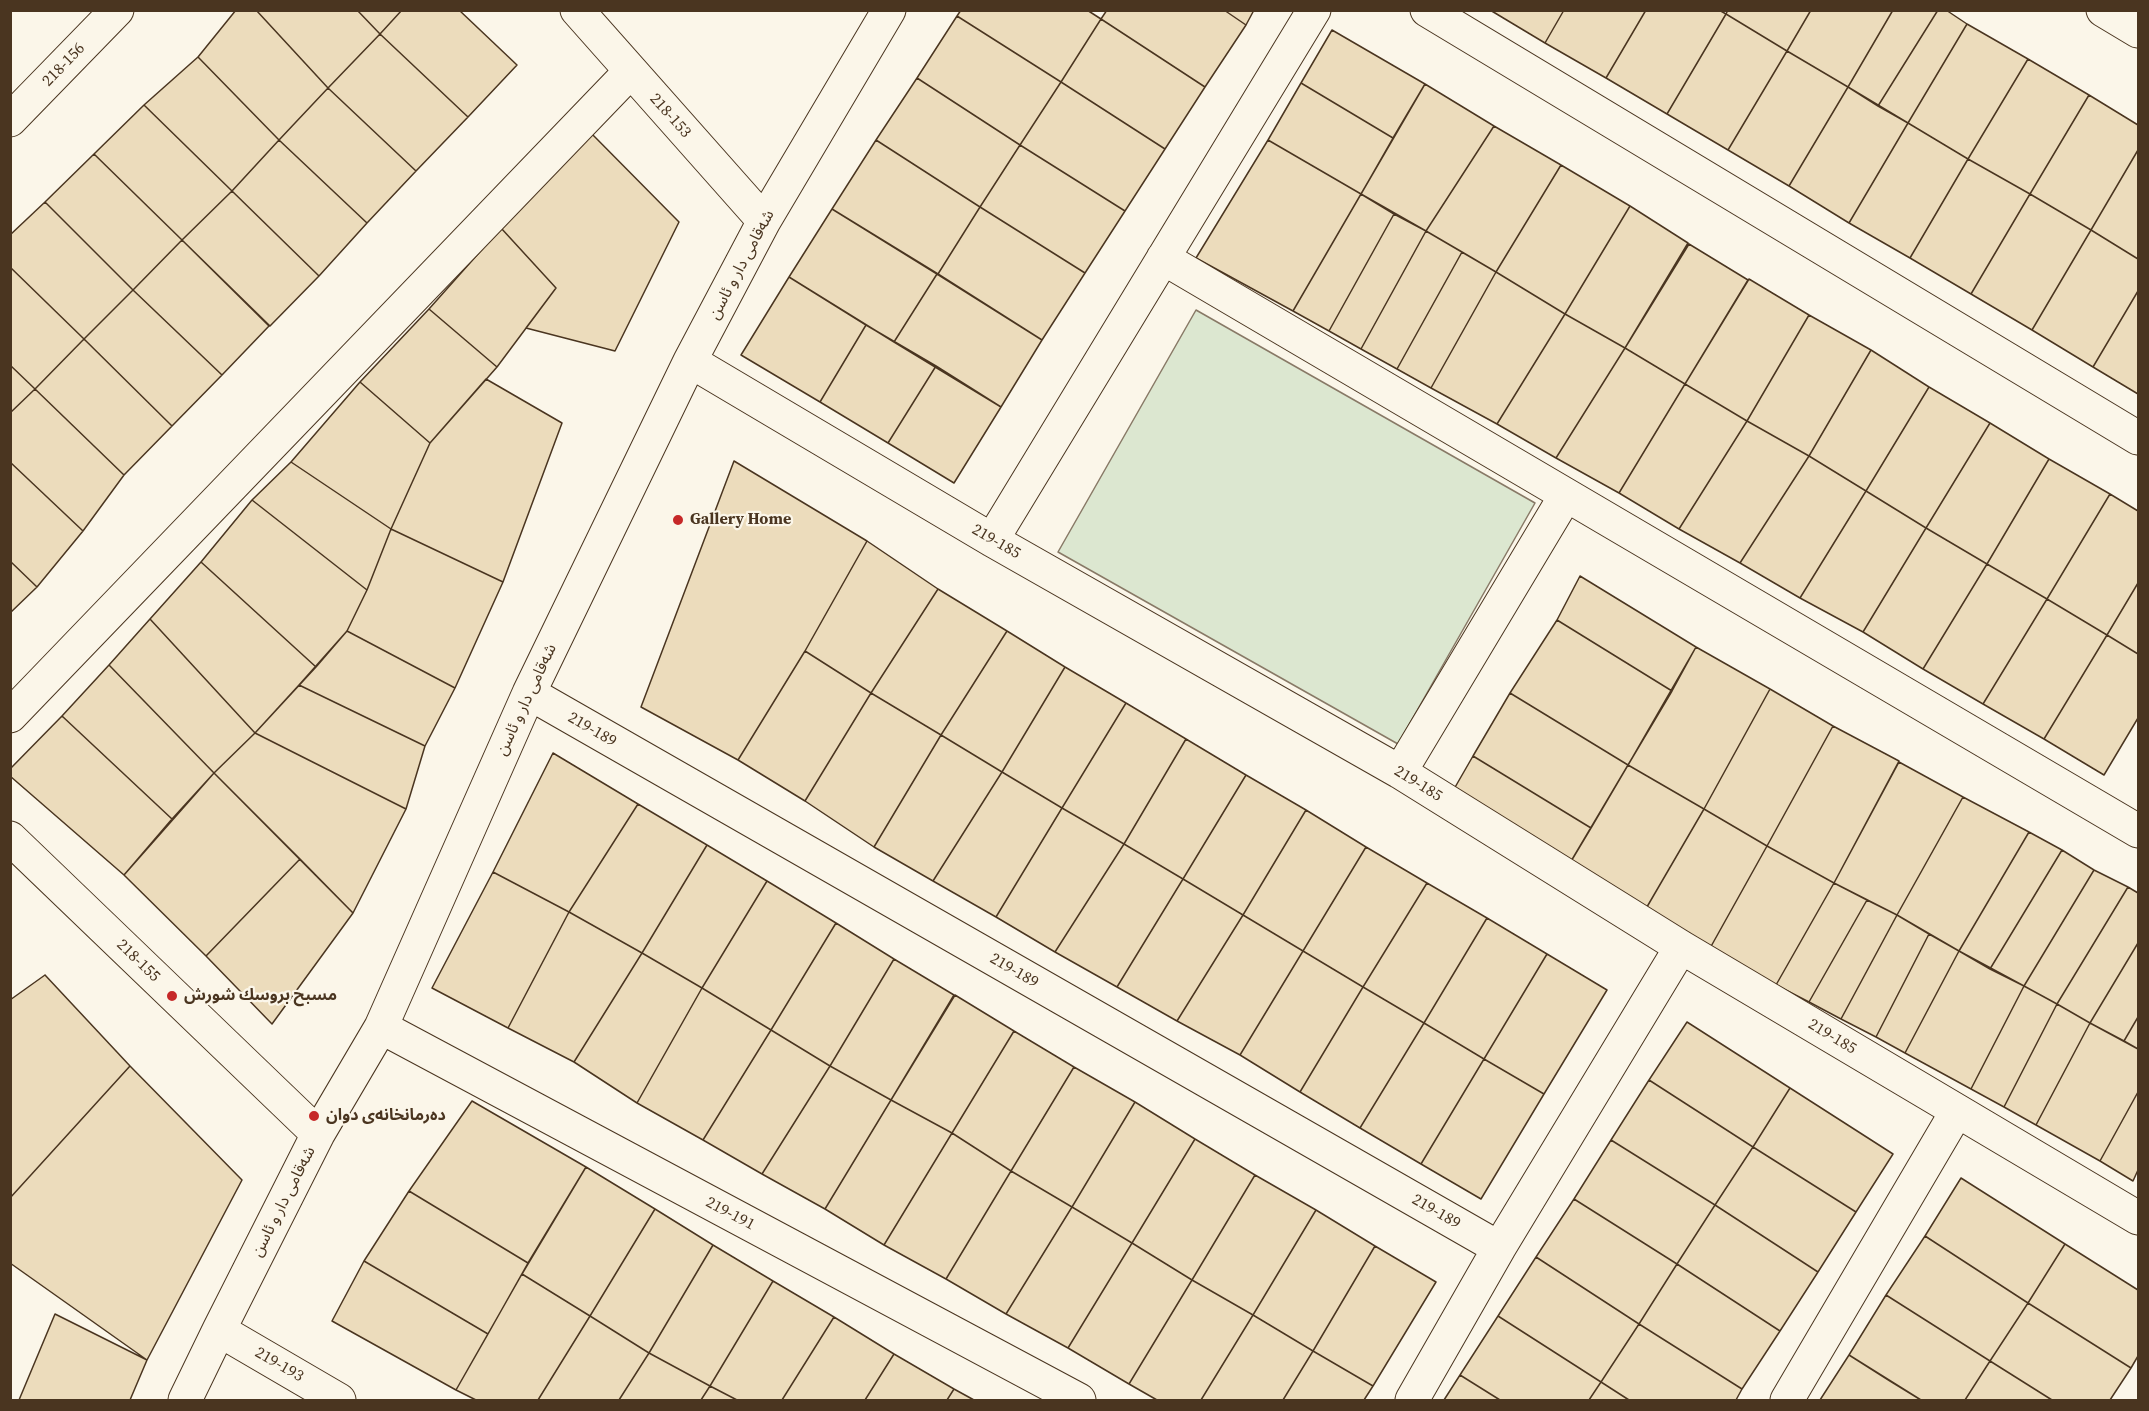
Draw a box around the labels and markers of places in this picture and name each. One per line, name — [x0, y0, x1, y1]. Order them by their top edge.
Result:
place label: Gallery Home — [690, 510, 791, 530]
marker: Gallery Home — [671, 513, 685, 527]
place label: مسبح بروسك شورش — [184, 986, 337, 1006]
marker: مسبح بروسك شورش — [165, 989, 179, 1003]
place label: دەرمانخانەی دوان — [326, 1106, 446, 1126]
marker: دەرمانخانەی دوان — [307, 1109, 321, 1123]

